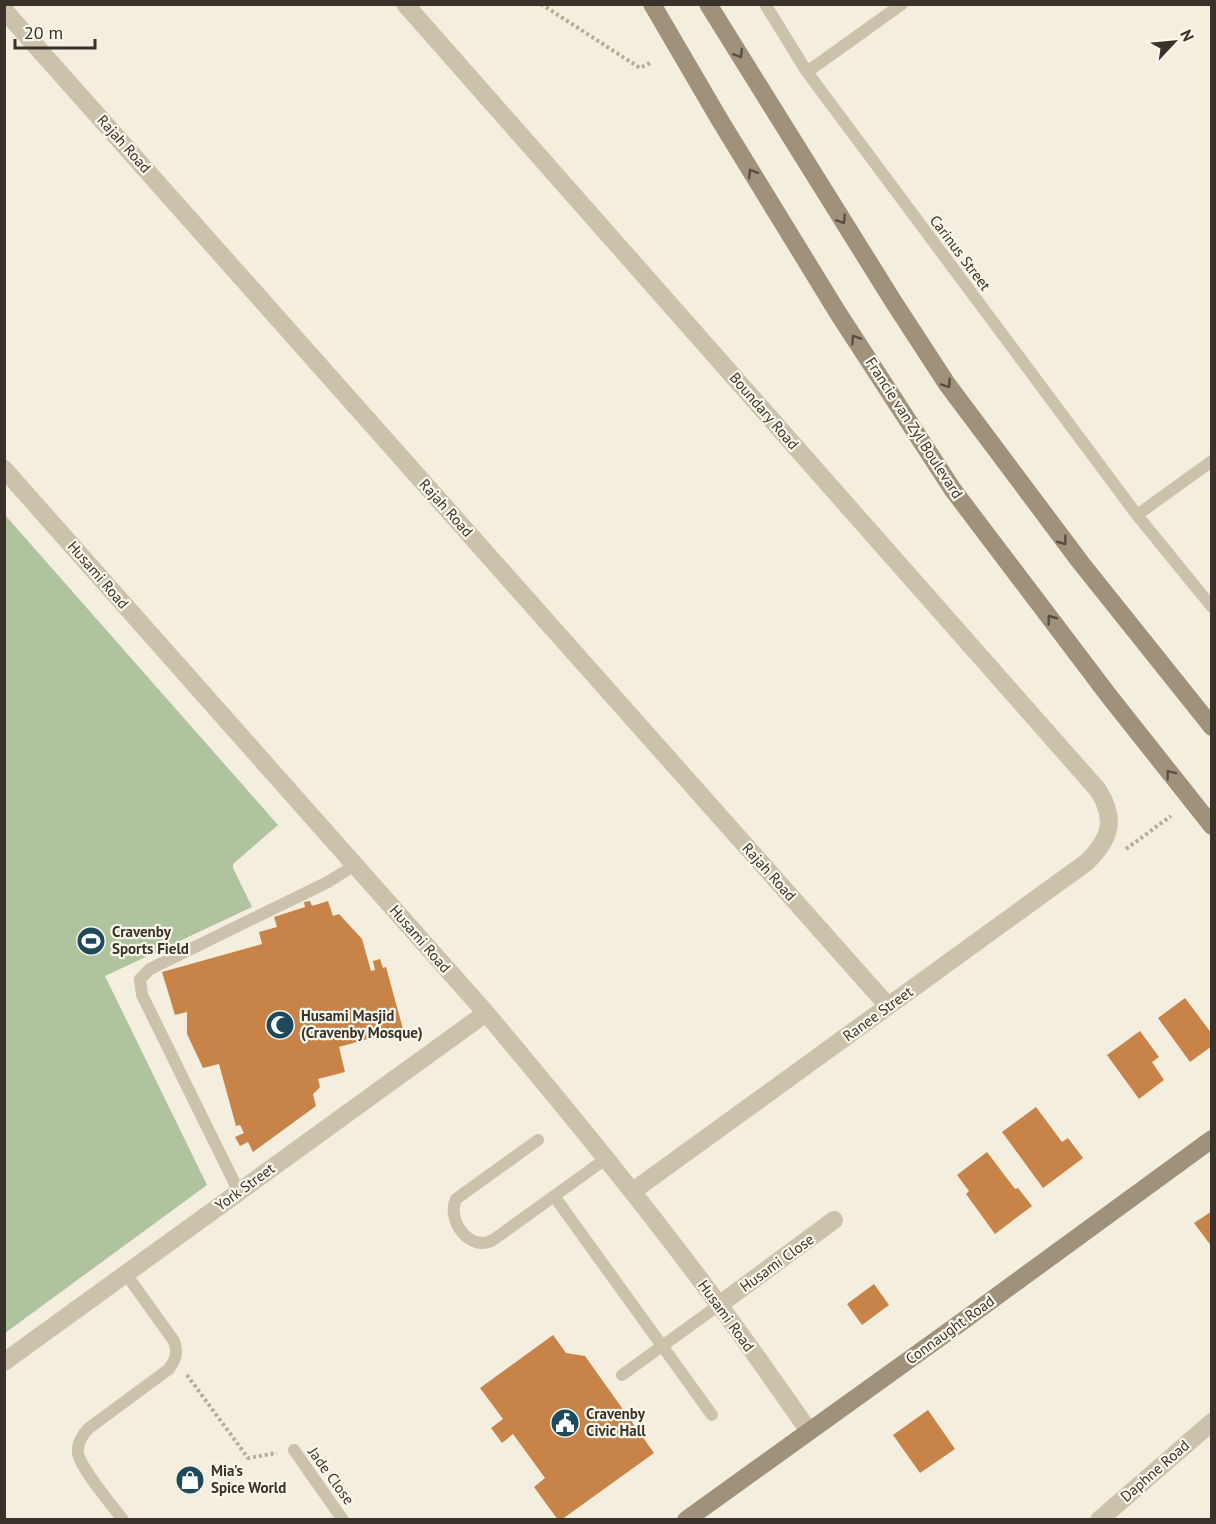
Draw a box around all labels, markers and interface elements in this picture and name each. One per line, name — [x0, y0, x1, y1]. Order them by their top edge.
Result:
scale bar — [15, 12, 94, 50]
north arrow — [1144, 12, 1204, 72]
text: 20 m — [24, 21, 63, 44]
text: N — [1176, 26, 1199, 45]
one-way arrow — [732, 48, 744, 58]
street label: Rajah Road — [93, 111, 155, 177]
one-way arrow — [748, 169, 760, 179]
street label: Carinus Street — [926, 211, 995, 294]
one-way arrow — [835, 214, 847, 224]
one-way arrow — [851, 335, 862, 346]
street label: Francie van Zyl Boulevard — [862, 353, 967, 502]
street label: Boundary Road — [726, 368, 803, 453]
one-way arrow — [940, 377, 951, 388]
street label: Rajah Road — [415, 475, 477, 541]
one-way arrow — [1056, 534, 1067, 545]
street label: Husami Road — [64, 537, 133, 613]
one-way arrow — [1048, 615, 1059, 626]
one-way arrow — [1167, 769, 1178, 780]
street label: Rajah Road — [738, 839, 800, 905]
street label: Husami Road — [386, 901, 455, 977]
place label: Cravenby Sports Field — [112, 922, 189, 958]
sports icon: Cravenby Sports Field — [75, 925, 107, 957]
street label: Ranee Street — [839, 982, 916, 1045]
place label: Husami Masjid (Cravenby Mosque) — [301, 1006, 423, 1042]
mosque icon: Husami Masjid (Cravenby Mosque) — [264, 1009, 296, 1041]
street label: York Street — [211, 1159, 278, 1215]
street label: Husami Close — [736, 1229, 818, 1296]
street label: Husami Road — [694, 1276, 759, 1355]
street label: Connaught Road — [902, 1291, 998, 1368]
place label: Cravenby Civic Hall — [586, 1404, 646, 1440]
public building icon: Cravenby Civic Hall — [549, 1407, 581, 1439]
street label: Daphne Road — [1116, 1436, 1193, 1506]
street label: Jade Close — [304, 1442, 359, 1508]
place label: Mia's Spice World — [211, 1461, 286, 1497]
shop icon: Mia's Spice World — [174, 1464, 206, 1496]

